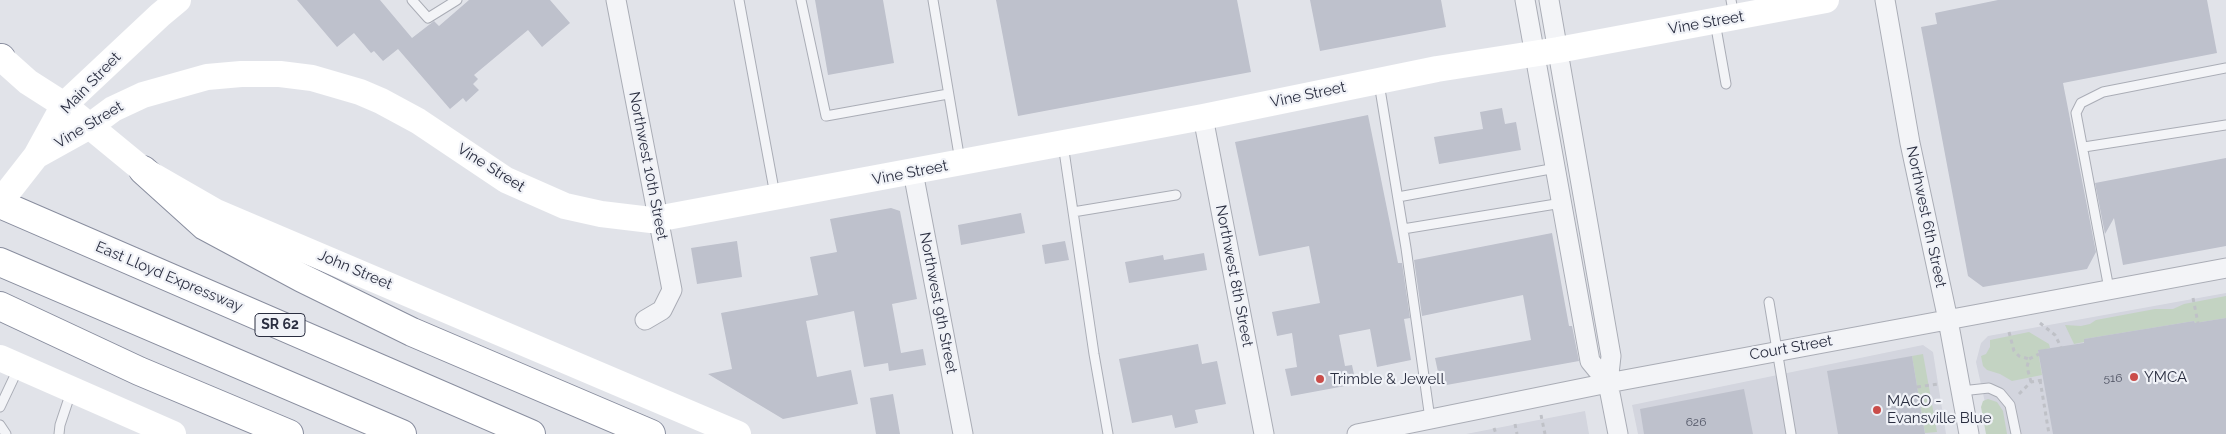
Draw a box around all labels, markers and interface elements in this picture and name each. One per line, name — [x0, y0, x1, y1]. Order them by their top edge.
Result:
street label: Vine Street — [1667, 8, 1745, 38]
street label: Main Street — [57, 48, 125, 118]
street label: Vine Street — [1269, 78, 1347, 112]
street label: Northwest 10th Street — [625, 90, 671, 242]
street label: Vine Street — [52, 98, 126, 152]
street label: Vine Street — [454, 140, 528, 196]
street label: Northwest 6th Street — [1902, 145, 1950, 289]
street label: Vine Street — [871, 157, 949, 189]
street label: Northwest 8th Street — [1211, 204, 1257, 348]
street label: Northwest 9th Street — [915, 231, 961, 375]
street label: East Lloyd Expressway — [93, 238, 245, 316]
street label: John Street — [315, 246, 395, 294]
road number: SR 62 — [255, 314, 305, 336]
street label: Court Street — [1748, 332, 1834, 364]
place label: YMCA — [2144, 368, 2187, 386]
place label: Trimble & Jewell — [1330, 370, 1444, 388]
house number: 516 — [2104, 371, 2122, 385]
marker: YMCA — [2128, 371, 2140, 383]
marker: Trimble & Jewell — [1314, 373, 1326, 385]
place label: MACO - Evansville Blue — [1887, 392, 1991, 427]
marker: MACO - Evansville Blue — [1871, 404, 1883, 416]
house number: 626 — [1686, 415, 1706, 429]

